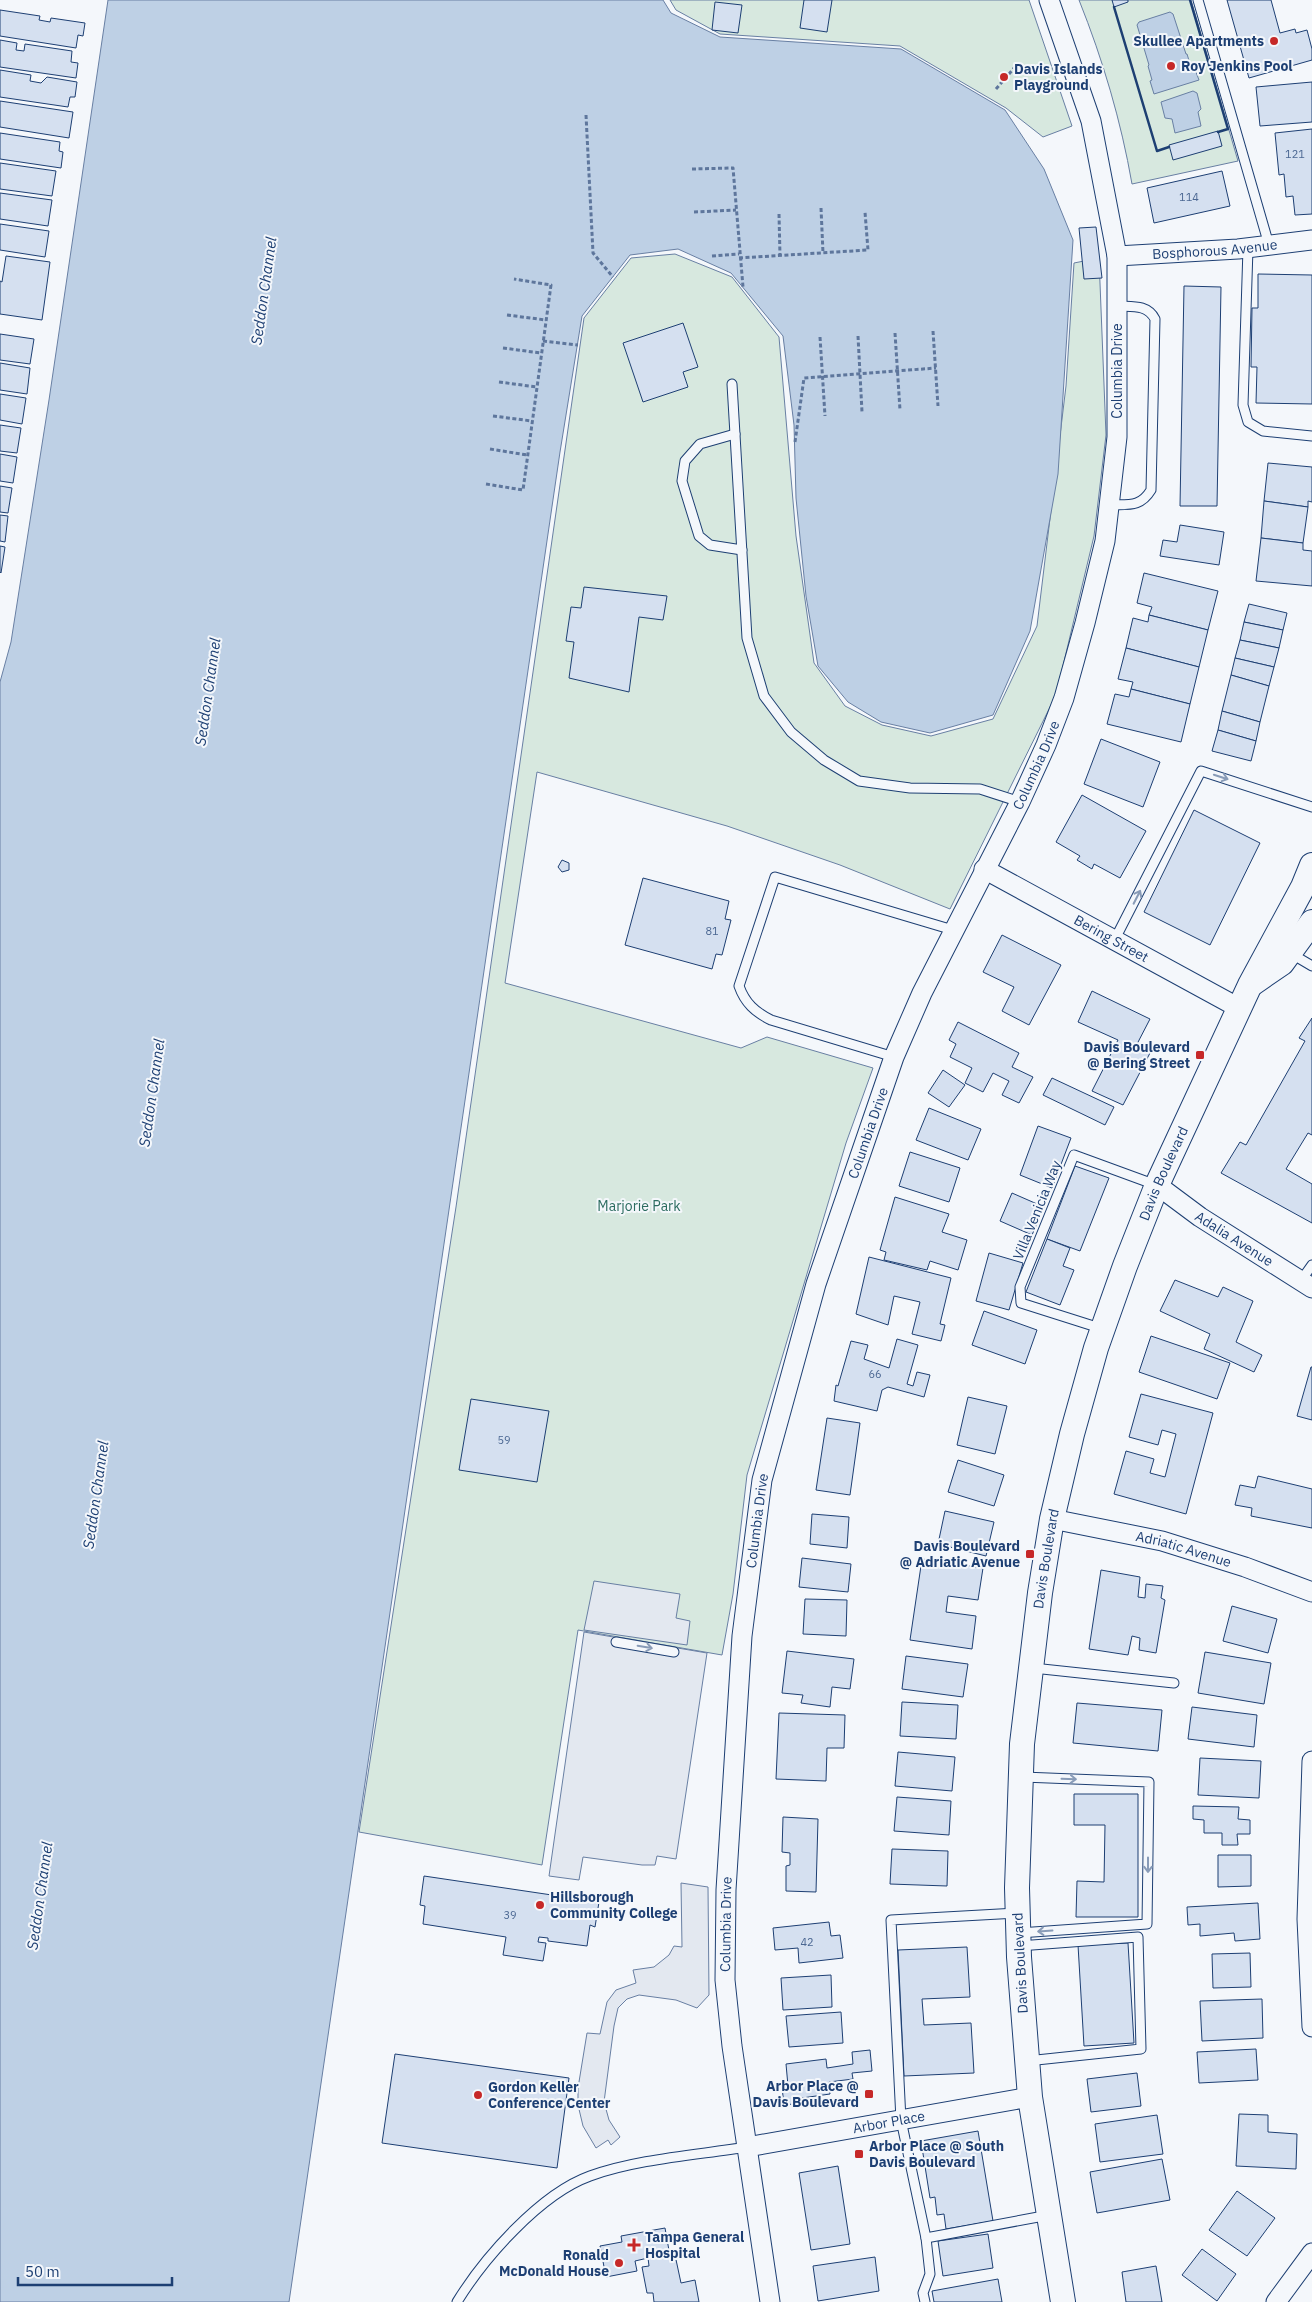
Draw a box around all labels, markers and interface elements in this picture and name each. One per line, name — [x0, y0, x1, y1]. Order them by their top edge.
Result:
place label: Skullee Apartments — [1133, 32, 1264, 50]
marker: Skullee Apartments — [1268, 35, 1280, 47]
place label: Roy Jenkins Pool — [1181, 57, 1293, 75]
place label: Davis Islands Playground — [1014, 60, 1103, 94]
marker: Roy Jenkins Pool — [1165, 60, 1177, 72]
marker: Davis Islands Playground — [998, 71, 1010, 83]
house number: 121 — [1285, 147, 1305, 161]
house number: 114 — [1179, 190, 1199, 204]
street label: Bosphorous Avenue — [1152, 235, 1279, 263]
water label: Seddon Channel — [247, 236, 280, 346]
street label: Columbia Drive — [1108, 323, 1126, 419]
water label: Seddon Channel — [191, 637, 224, 747]
street label: Columbia Drive — [1009, 718, 1064, 813]
one-way arrow — [1213, 773, 1229, 783]
one-way arrow — [1132, 890, 1142, 905]
street label: Bering Street — [1071, 911, 1152, 966]
house number: 81 — [705, 924, 719, 938]
water label: Seddon Channel — [135, 1038, 168, 1148]
place label: Davis Boulevard @ Bering Street — [1083, 1038, 1190, 1072]
marker: Davis Boulevard @ Bering Street — [1194, 1049, 1206, 1061]
street label: Columbia Drive — [844, 1085, 892, 1181]
street label: Davis Boulevard — [1135, 1123, 1192, 1223]
street label: Villa Venicia Way — [1009, 1158, 1065, 1262]
park label: Marjorie Park — [597, 1197, 681, 1215]
street label: Adalia Avenue — [1192, 1207, 1277, 1270]
house number: 66 — [868, 1367, 882, 1381]
house number: 59 — [497, 1433, 511, 1447]
water label: Seddon Channel — [79, 1440, 112, 1550]
street label: Columbia Drive — [742, 1471, 773, 1569]
street label: Davis Boulevard — [1029, 1507, 1063, 1610]
street label: Adriatic Avenue — [1134, 1527, 1234, 1571]
place label: Davis Boulevard @ Adriatic Avenue — [899, 1537, 1020, 1571]
marker: Davis Boulevard @ Adriatic Avenue — [1024, 1548, 1036, 1560]
one-way arrow — [637, 1643, 653, 1653]
one-way arrow — [1061, 1774, 1077, 1783]
water label: Seddon Channel — [23, 1841, 56, 1951]
one-way arrow — [1143, 1856, 1153, 1872]
street label: Columbia Drive — [716, 1876, 736, 1972]
place label: Hillsborough Community College — [550, 1888, 678, 1922]
marker: Hillsborough Community College — [534, 1899, 546, 1911]
house number: 39 — [503, 1908, 517, 1922]
street label: Davis Boulevard — [1008, 1912, 1032, 2014]
one-way arrow — [1037, 1926, 1053, 1935]
house number: 42 — [800, 1935, 814, 1949]
place label: Arbor Place @ Davis Boulevard — [752, 2077, 859, 2111]
place label: Gordon Keller Conference Center — [488, 2078, 611, 2112]
marker: Arbor Place @ Davis Boulevard — [863, 2088, 875, 2100]
marker: Gordon Keller Conference Center — [472, 2089, 484, 2101]
street label: Arbor Place — [851, 2107, 927, 2137]
place label: Arbor Place @ South Davis Boulevard — [869, 2137, 1004, 2171]
marker: Arbor Place @ South Davis Boulevard — [853, 2148, 865, 2160]
place label: Tampa General Hospital — [645, 2228, 744, 2262]
marker: Tampa General Hospital — [627, 2238, 641, 2252]
place label: Ronald McDonald House — [499, 2246, 609, 2280]
scale bar — [18, 2254, 171, 2286]
marker: Ronald McDonald House — [613, 2257, 625, 2269]
text: 50 m — [25, 2262, 60, 2281]

